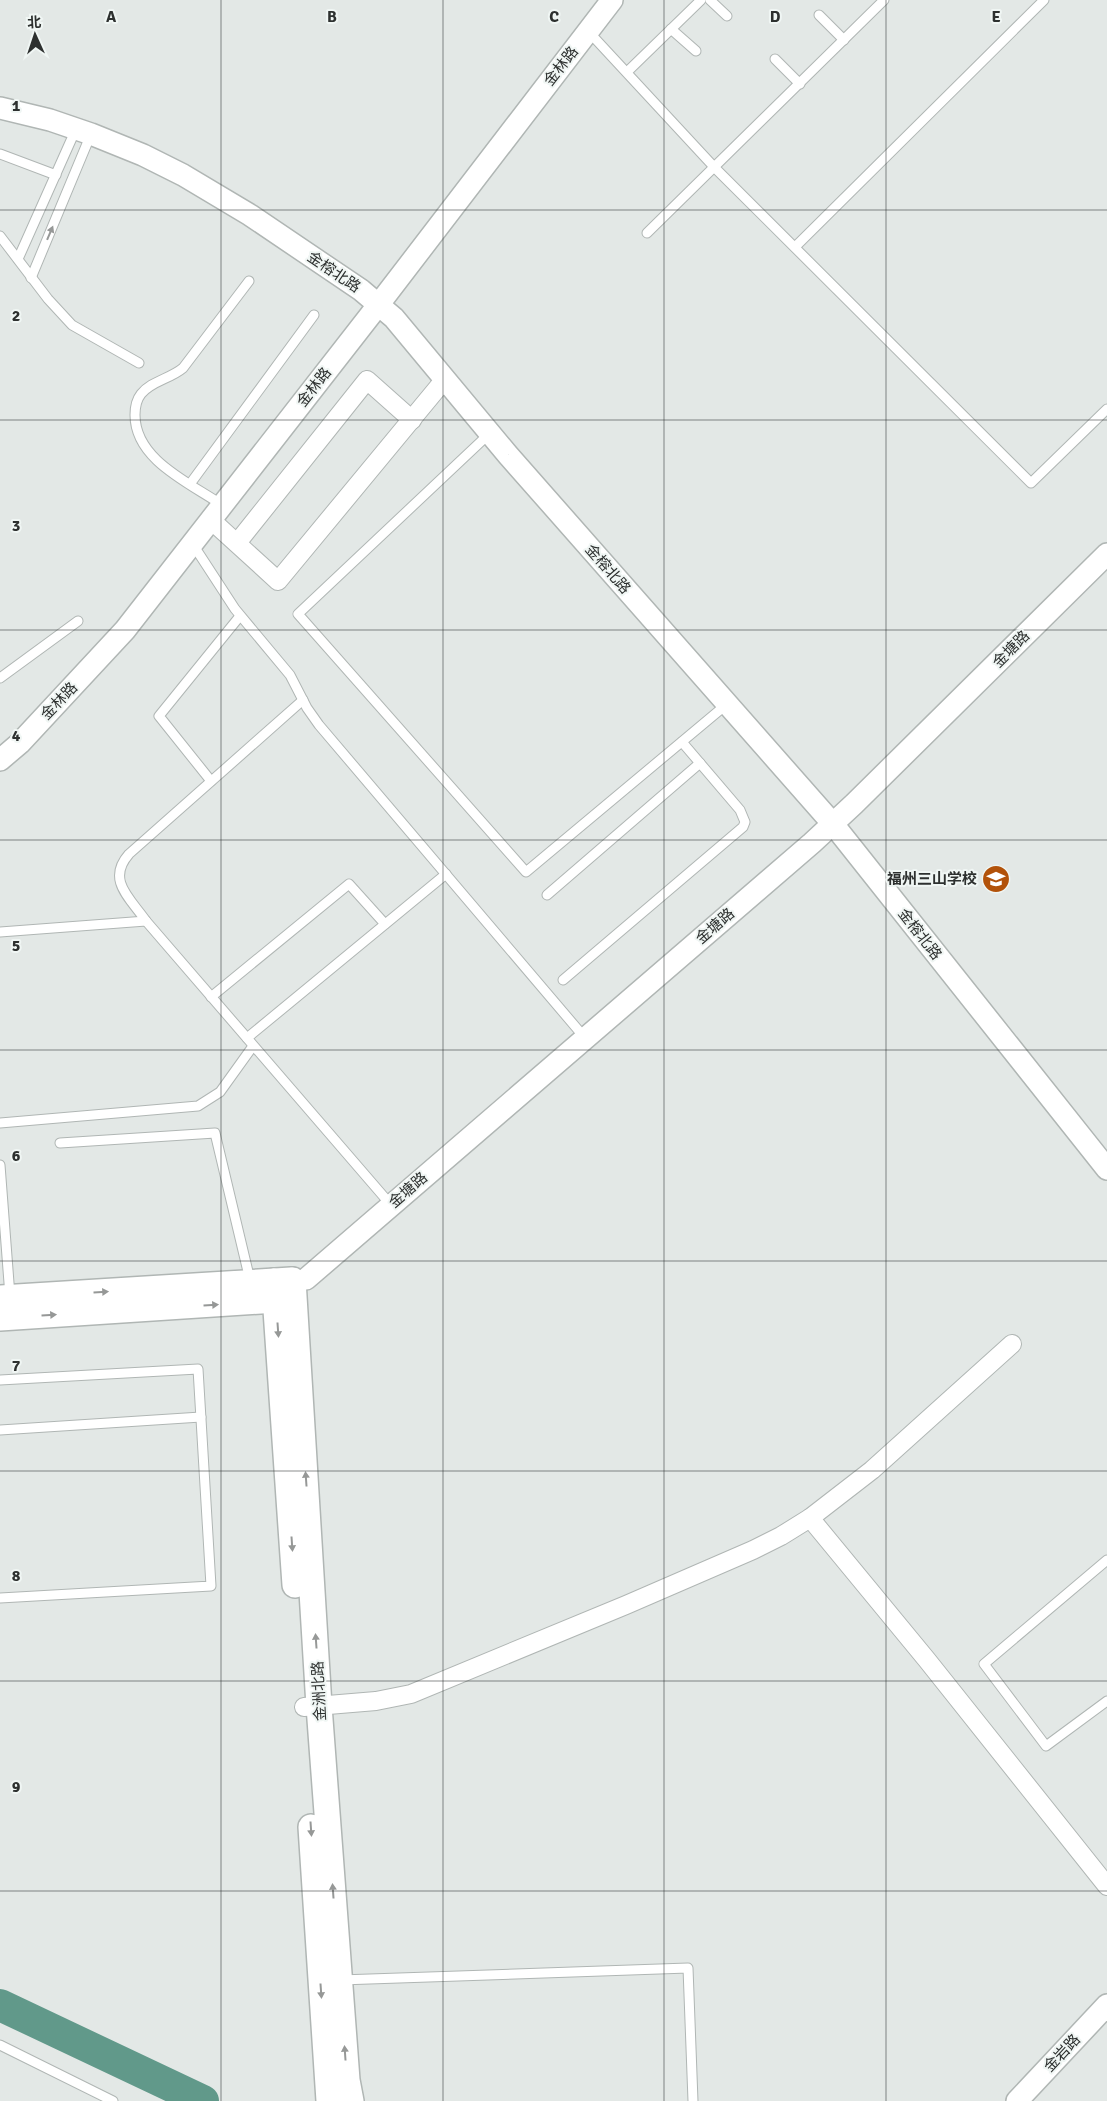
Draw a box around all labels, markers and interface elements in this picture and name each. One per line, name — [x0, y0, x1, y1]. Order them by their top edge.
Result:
text: A — [106, 7, 117, 27]
text: B — [327, 7, 337, 27]
text: C — [549, 7, 559, 27]
text: D — [770, 7, 781, 27]
text: E — [991, 7, 1001, 27]
north arrow — [10, 10, 60, 60]
text: 北 — [27, 14, 42, 31]
street label: 金林路 — [540, 43, 582, 89]
text: 1 — [12, 96, 21, 116]
one-way arrow — [46, 225, 54, 240]
street label: 金榕北路 — [304, 248, 364, 296]
text: 2 — [12, 306, 20, 326]
street label: 金林路 — [293, 364, 335, 410]
text: 3 — [12, 516, 20, 536]
street label: 金榕北路 — [582, 540, 634, 598]
street label: 金塘路 — [989, 627, 1033, 671]
street label: 金林路 — [37, 679, 81, 723]
text: 4 — [12, 726, 21, 746]
school or university icon: 福州三山学校 — [981, 864, 1011, 894]
place label: 福州三山学校 — [887, 870, 977, 888]
street label: 金塘路 — [692, 904, 738, 948]
street label: 金榕北路 — [894, 905, 946, 963]
text: 5 — [12, 936, 20, 956]
text: 6 — [12, 1146, 21, 1166]
street label: 金塘路 — [385, 1168, 431, 1212]
one-way arrow — [93, 1287, 109, 1295]
one-way arrow — [203, 1300, 219, 1308]
one-way arrow — [41, 1310, 57, 1318]
one-way arrow — [274, 1322, 282, 1338]
text: 7 — [12, 1356, 21, 1376]
one-way arrow — [301, 1471, 309, 1487]
one-way arrow — [289, 1537, 297, 1553]
text: 8 — [12, 1566, 21, 1586]
one-way arrow — [312, 1633, 320, 1649]
street label: 金洲北路 — [308, 1661, 330, 1721]
text: 9 — [12, 1777, 21, 1797]
one-way arrow — [308, 1821, 316, 1837]
one-way arrow — [329, 1882, 337, 1898]
one-way arrow — [318, 1983, 326, 1999]
street label: 金岩路 — [1040, 2030, 1084, 2076]
one-way arrow — [341, 2044, 349, 2060]

